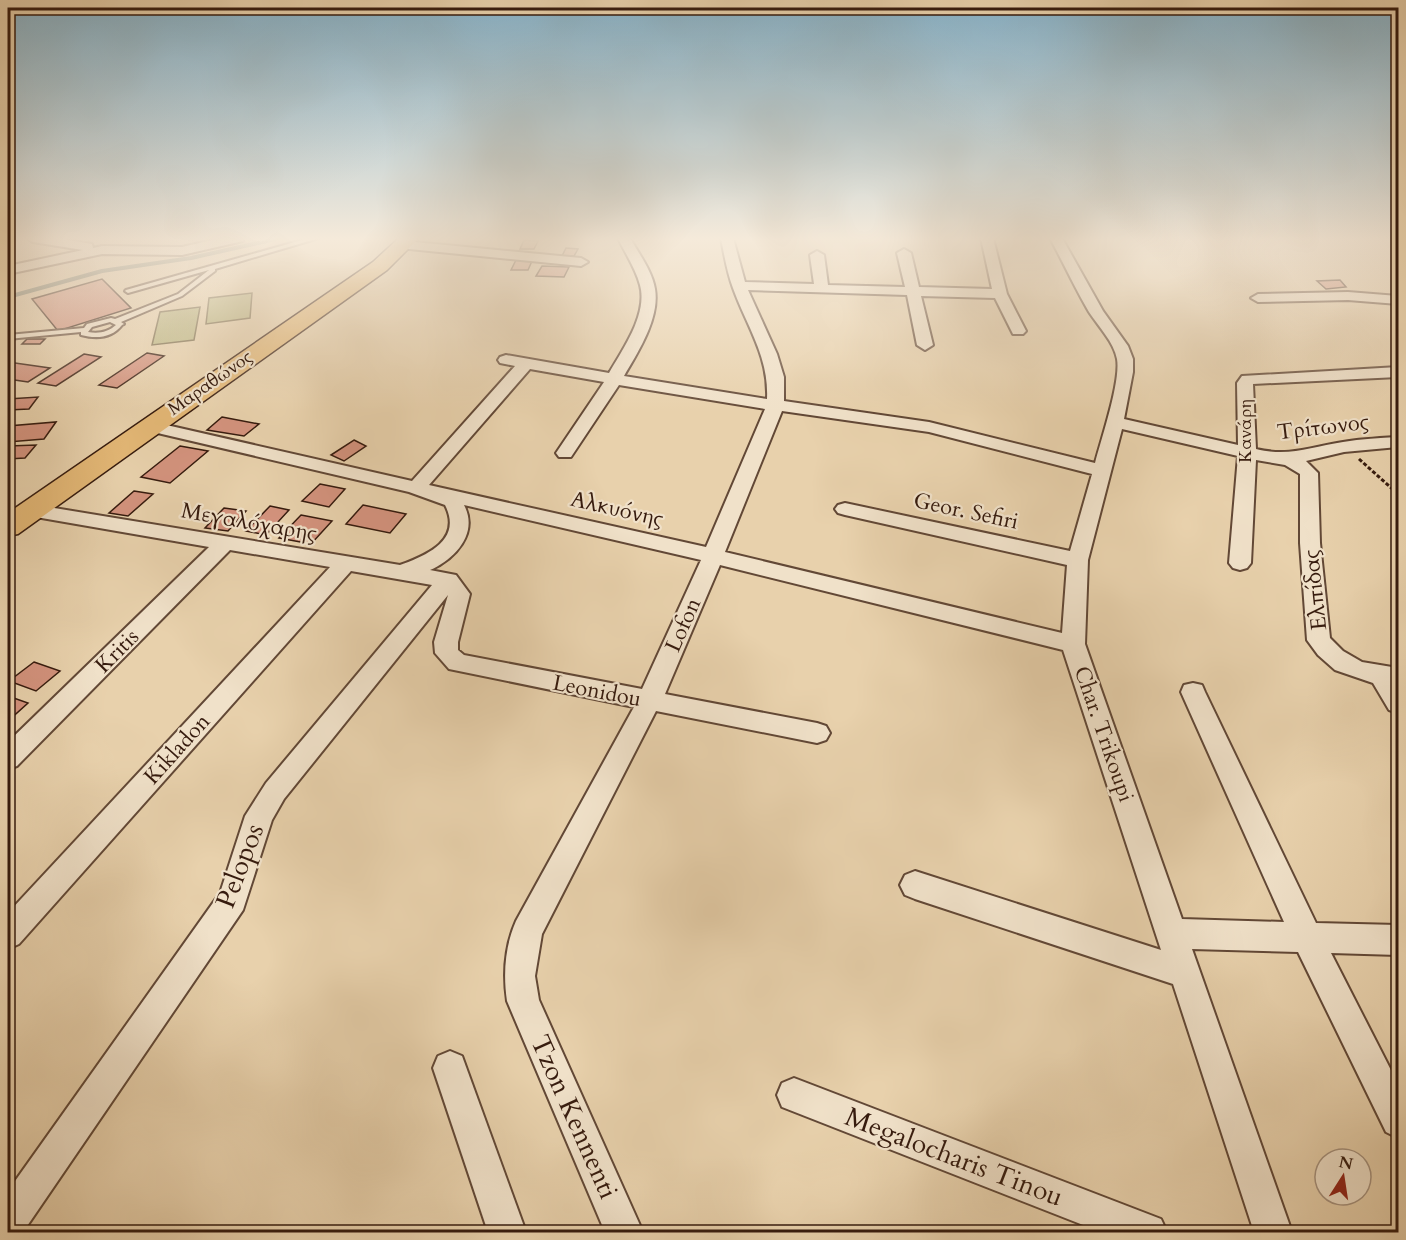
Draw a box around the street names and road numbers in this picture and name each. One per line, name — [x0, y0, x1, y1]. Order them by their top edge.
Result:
street label: Μαραθώνος — [163, 344, 258, 421]
street label: Κανάρη — [1233, 399, 1258, 463]
street label: Τρίτωνος — [1275, 406, 1371, 448]
street label: Αλκυόνης — [568, 484, 666, 534]
street label: Geor. Sefiri — [911, 485, 1021, 537]
street label: Μεγαλόχαρης — [179, 495, 319, 549]
street label: Ελπίδας — [1296, 548, 1334, 632]
street label: Lofon — [658, 593, 708, 657]
street label: Kritis — [88, 622, 146, 680]
street label: Char. Trikoupi — [1067, 662, 1141, 806]
street label: Leonidou — [550, 668, 644, 714]
street label: Kikladon — [137, 707, 217, 791]
street label: Pelopos — [207, 818, 273, 914]
street label: Tzon Kennenti — [521, 1029, 627, 1205]
street label: Megalocharis Tinou — [840, 1098, 1068, 1216]

